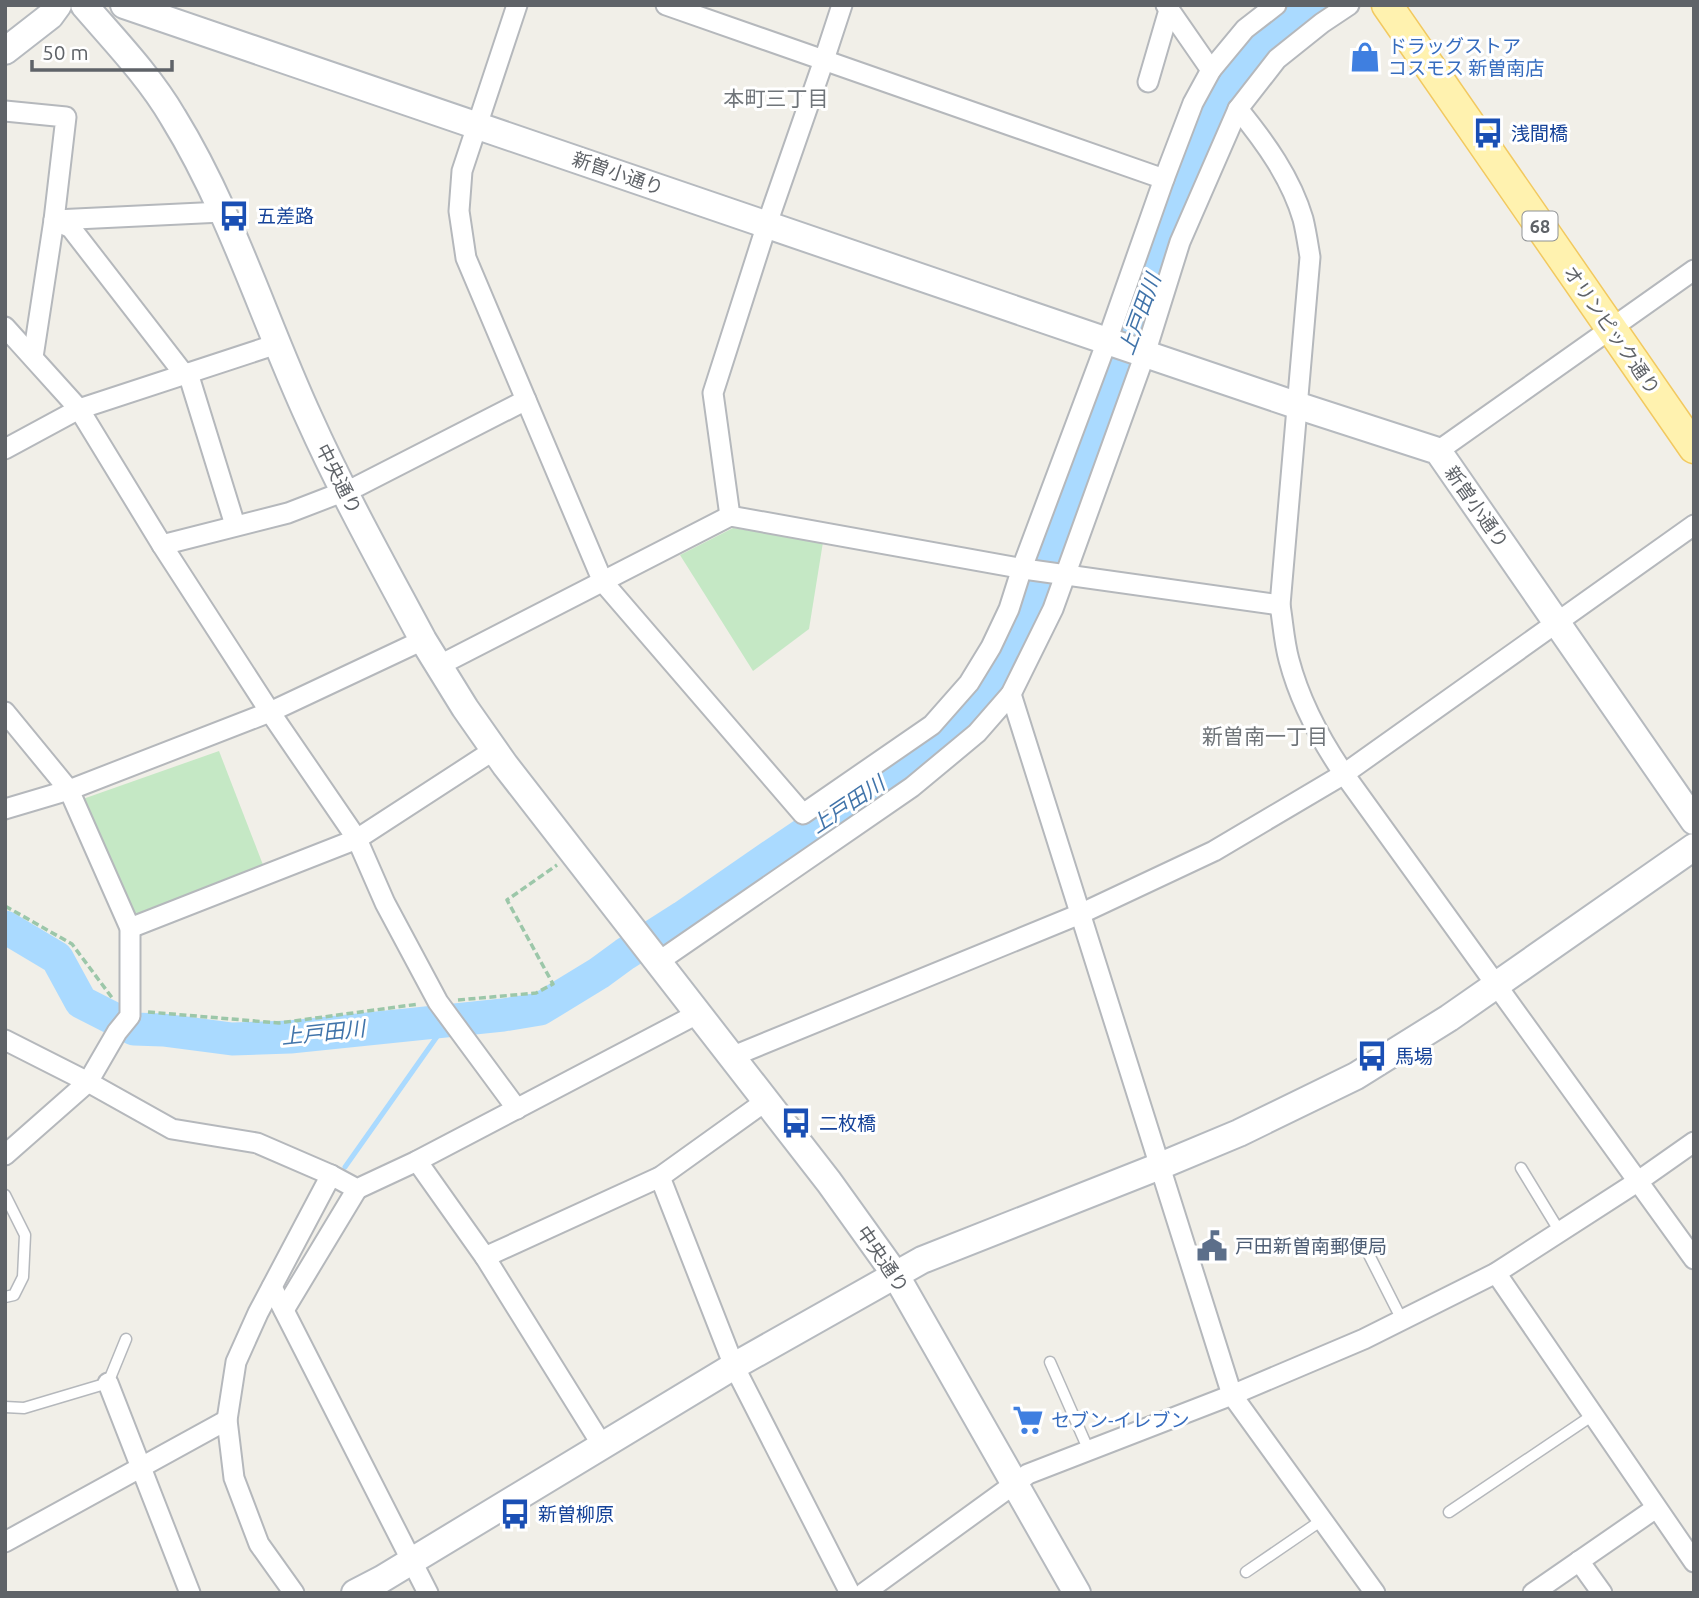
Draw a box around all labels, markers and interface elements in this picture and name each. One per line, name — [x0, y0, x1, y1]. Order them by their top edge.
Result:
scale bar — [32, 28, 172, 72]
place label: ドラッグストア コスモス 新曽南店 — [1388, 35, 1544, 79]
text: 50 m — [42, 40, 89, 64]
shop icon: ドラッグストア コスモス 新曽南店 — [1348, 40, 1382, 74]
district label: 本町三丁目 — [724, 86, 829, 110]
bus stop icon: 浅間橋 — [1471, 116, 1505, 150]
place label: 浅間橋 — [1511, 122, 1568, 144]
street label: 新曽小通り — [569, 147, 667, 199]
bus stop icon: 五差路 — [217, 199, 251, 233]
place label: 五差路 — [257, 205, 314, 227]
road number: 68 — [1522, 211, 1558, 240]
street label: オリンピック通り — [1559, 261, 1665, 399]
water label: 上戸田川 — [1113, 269, 1165, 358]
street label: 中央通り — [312, 440, 366, 518]
street label: 新曽小通り — [1441, 462, 1513, 552]
district label: 新曽南一丁目 — [1202, 724, 1328, 748]
water label: 上戸田川 — [805, 769, 890, 837]
water label: 上戸田川 — [280, 1015, 368, 1048]
bus stop icon: 馬場 — [1355, 1039, 1389, 1073]
place label: 馬場 — [1395, 1045, 1433, 1067]
bus stop icon: 二枚橋 — [779, 1106, 813, 1140]
place label: 二枚橋 — [819, 1112, 876, 1134]
street label: 中央通り — [853, 1221, 913, 1297]
public building icon: 戸田新曽南郵便局 — [1195, 1229, 1229, 1263]
place label: 戸田新曽南郵便局 — [1235, 1235, 1387, 1257]
supermarket icon: セブン-イレブン — [1011, 1403, 1045, 1437]
place label: セブン-イレブン — [1051, 1409, 1190, 1431]
bus stop icon: 新曽柳原 — [498, 1497, 532, 1531]
place label: 新曽柳原 — [538, 1503, 614, 1525]

